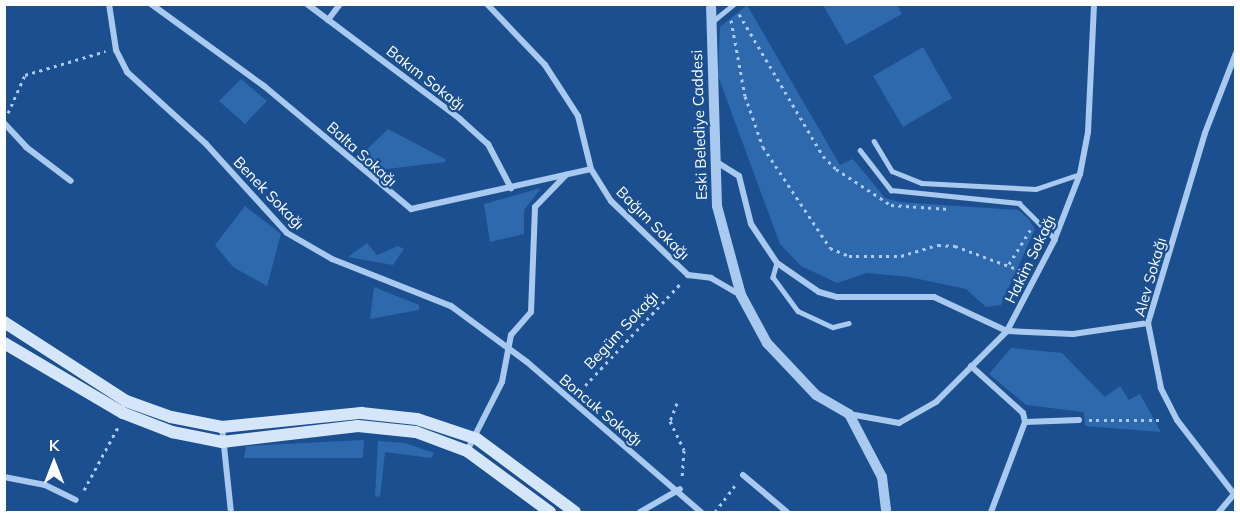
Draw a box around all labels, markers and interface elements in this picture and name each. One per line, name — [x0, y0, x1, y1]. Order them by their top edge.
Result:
street label: Bakım Sokağı — [383, 42, 469, 114]
street label: Eski Belediye Caddesi — [687, 50, 711, 200]
street label: Balta Sokağı — [323, 118, 401, 190]
street label: Benek Sokağı — [230, 153, 308, 233]
street label: Bağım Sokağı — [613, 183, 693, 263]
street label: Hakim Sokağı — [1001, 212, 1059, 306]
street label: Alev Sokağı — [1130, 235, 1170, 319]
street label: Begüm Sokağı — [580, 287, 662, 373]
street label: Boncuk Sokağı — [556, 370, 646, 450]
north arrow — [24, 433, 84, 493]
text: K — [49, 435, 59, 455]

